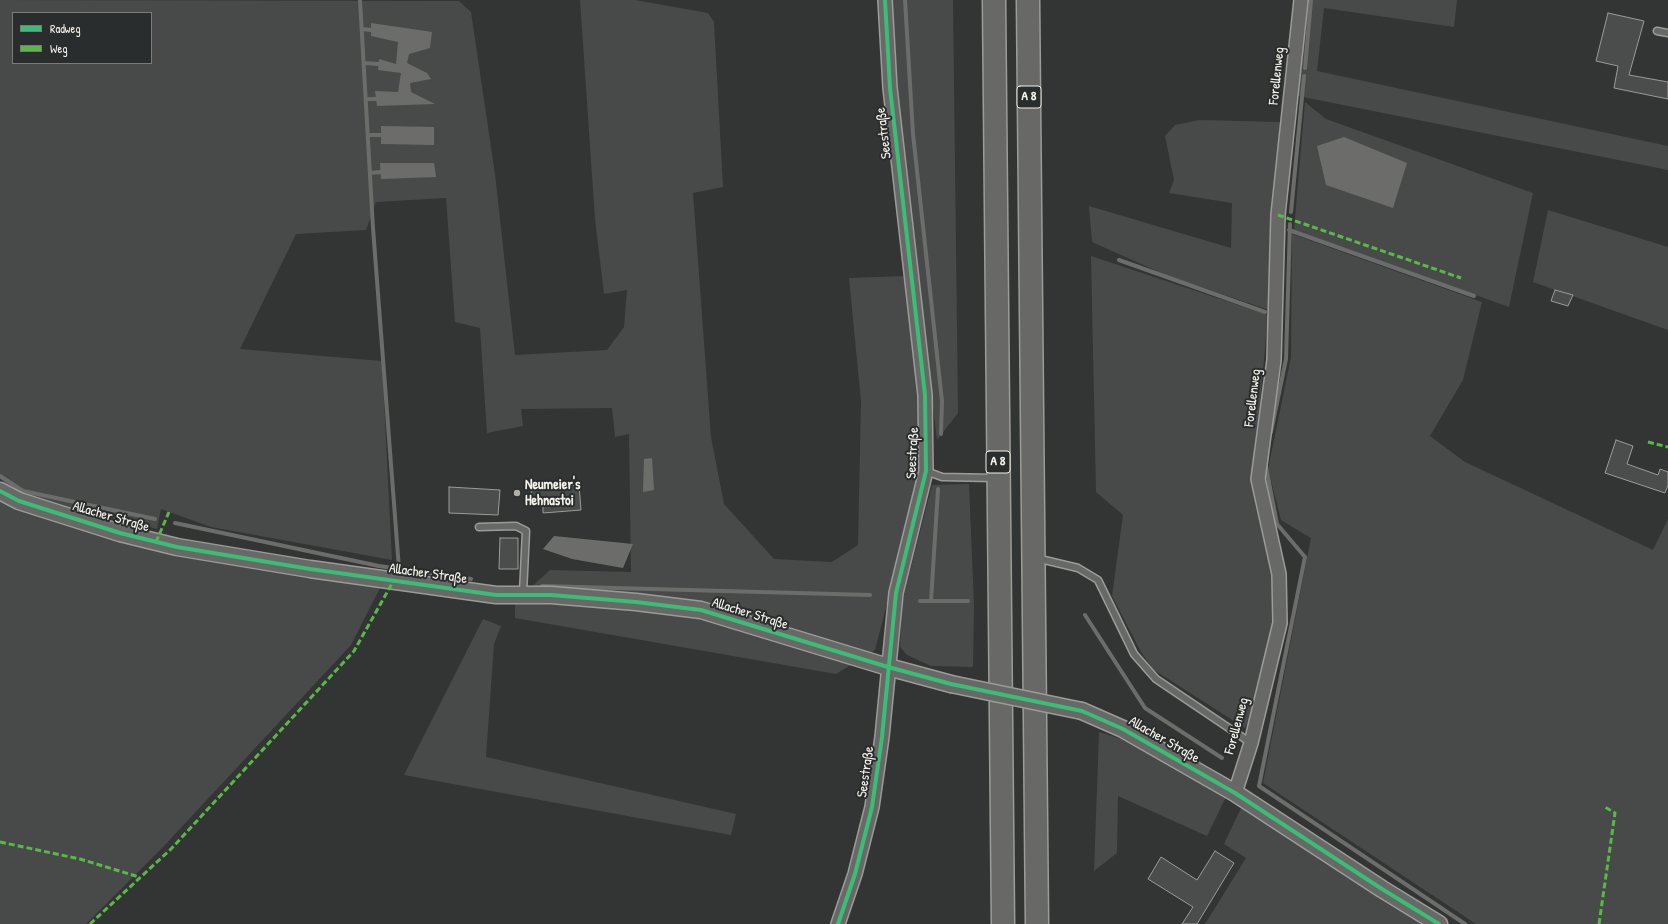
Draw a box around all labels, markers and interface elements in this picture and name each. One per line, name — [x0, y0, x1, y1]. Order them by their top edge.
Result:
legend — [12, 12, 152, 64]
text: Radweg — [50, 20, 81, 37]
text: Weg — [50, 40, 68, 57]
street label: Forellenweg — [1266, 46, 1288, 106]
road number: A 8 — [1017, 86, 1041, 108]
street label: Seestraße — [873, 106, 895, 160]
street label: Forellenweg — [1241, 368, 1265, 428]
street label: Seestraße — [903, 427, 923, 479]
road number: A 8 — [986, 451, 1010, 473]
place label: Neumeier's Hehnastoi — [525, 477, 580, 510]
marker: Neumeier's Hehnastoi — [512, 488, 522, 498]
street label: Allacher Straße — [71, 498, 151, 536]
street label: Allacher Straße — [388, 560, 468, 588]
street label: Allacher Straße — [710, 594, 790, 634]
street label: Forellenweg — [1221, 696, 1253, 756]
street label: Allacher Straße — [1126, 713, 1202, 767]
street label: Seestraße — [854, 745, 878, 799]

